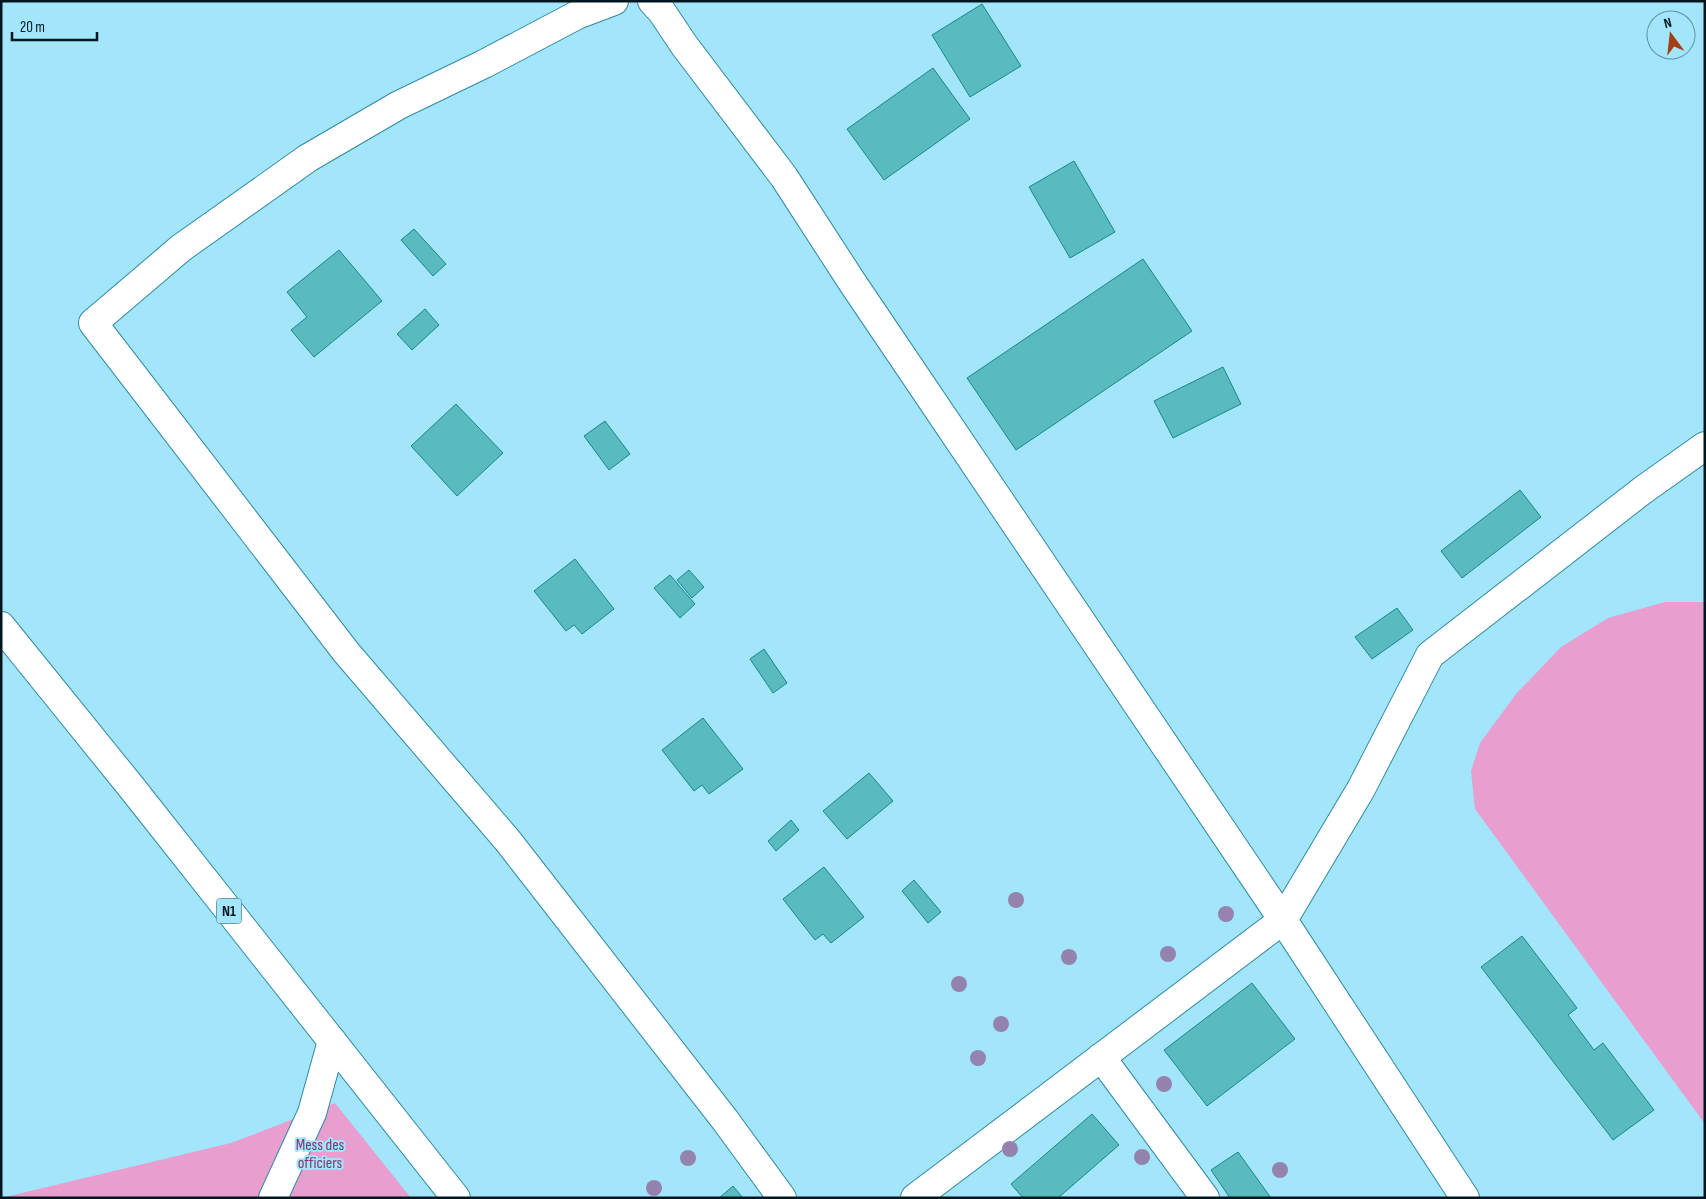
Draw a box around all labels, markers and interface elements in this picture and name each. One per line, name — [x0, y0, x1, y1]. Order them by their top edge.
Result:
scale bar — [12, 10, 98, 42]
north arrow — [1646, 10, 1696, 60]
text: N — [1662, 14, 1674, 32]
text: 20 m — [20, 18, 45, 37]
road number: N1 — [216, 898, 242, 924]
park label: Mess des officiers — [296, 1136, 345, 1173]

